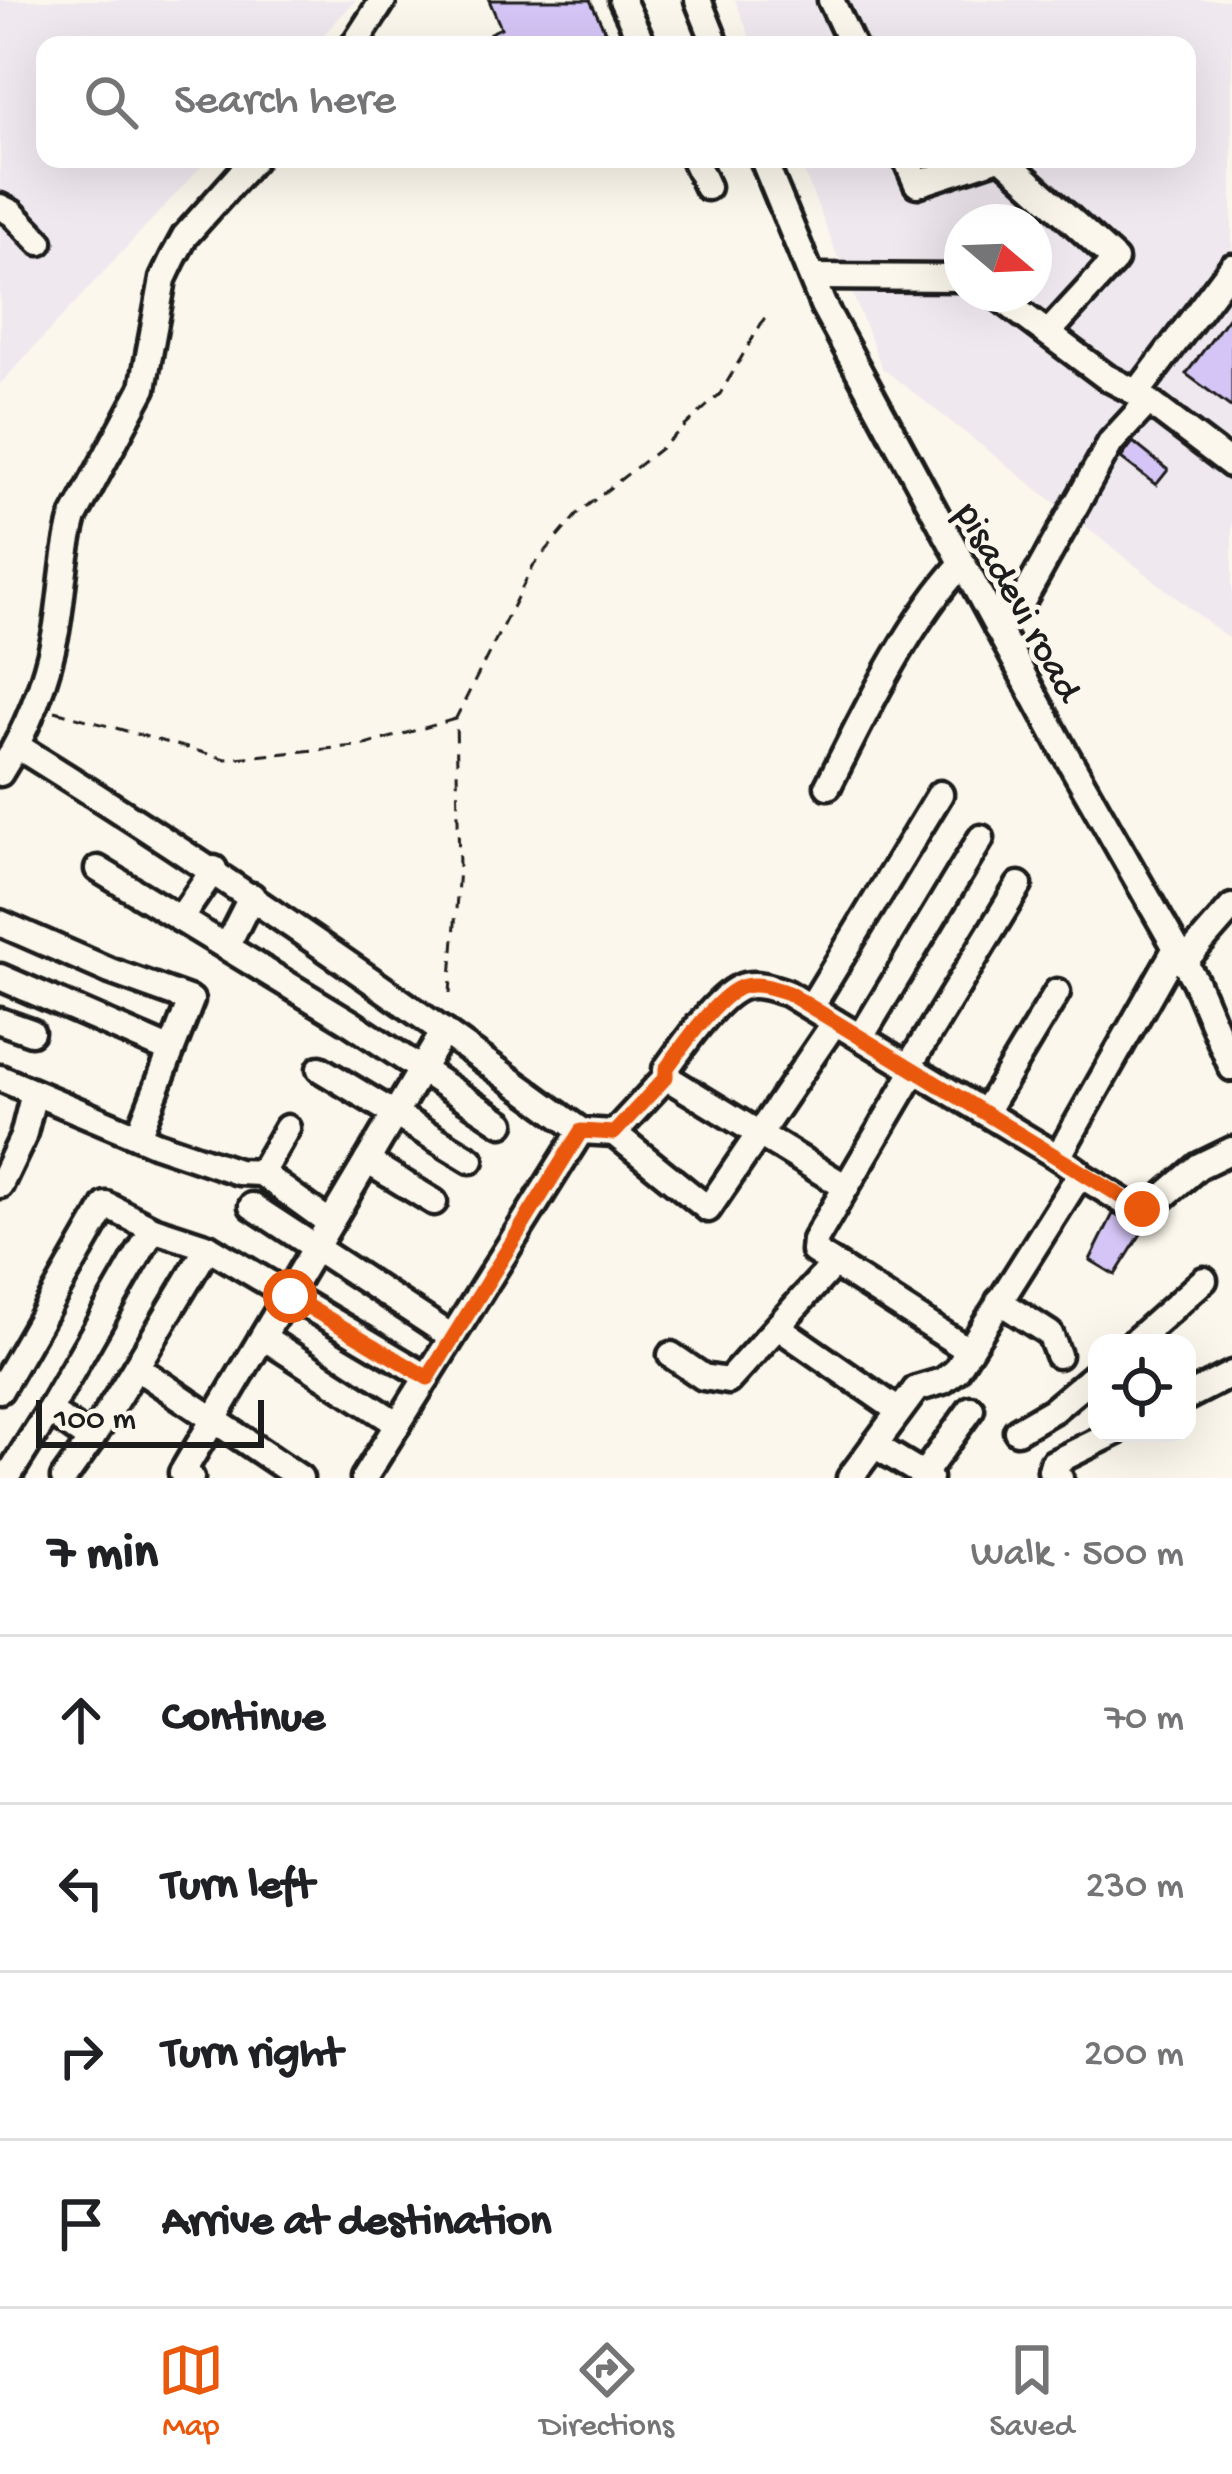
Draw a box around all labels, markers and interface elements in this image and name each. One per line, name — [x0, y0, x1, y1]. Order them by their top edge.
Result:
search box — [36, 36, 1196, 168]
icon: search — [78, 69, 144, 135]
text: Search here — [174, 76, 396, 129]
north arrow — [944, 204, 1052, 312]
street label: pisadevi road — [942, 495, 1091, 714]
route end — [1115, 1182, 1169, 1236]
route start — [263, 1269, 317, 1323]
map controls — [1088, 1334, 1196, 1442]
button: locate — [1088, 1334, 1196, 1442]
scale bar — [36, 1394, 264, 1447]
text: 100 m — [54, 1402, 136, 1440]
text: 7 min — [48, 1526, 158, 1586]
text: Walk · 500 m — [971, 1533, 1184, 1579]
icon: ahead — [48, 1687, 114, 1753]
text: Continue — [162, 1693, 325, 1746]
text: 70 m — [1105, 1697, 1184, 1743]
icon: left — [48, 1855, 114, 1921]
text: Turn left — [162, 1861, 314, 1914]
text: 230 m — [1086, 1865, 1184, 1911]
icon: right — [48, 2023, 114, 2089]
text: Turn right — [162, 2029, 342, 2082]
text: 200 m — [1084, 2033, 1184, 2079]
icon: arrive — [48, 2191, 114, 2257]
text: Arrive at destination — [162, 2197, 551, 2250]
tab: Map — [158, 2337, 224, 2447]
tab: Directions — [540, 2337, 674, 2447]
tab: Saved — [990, 2337, 1074, 2447]

